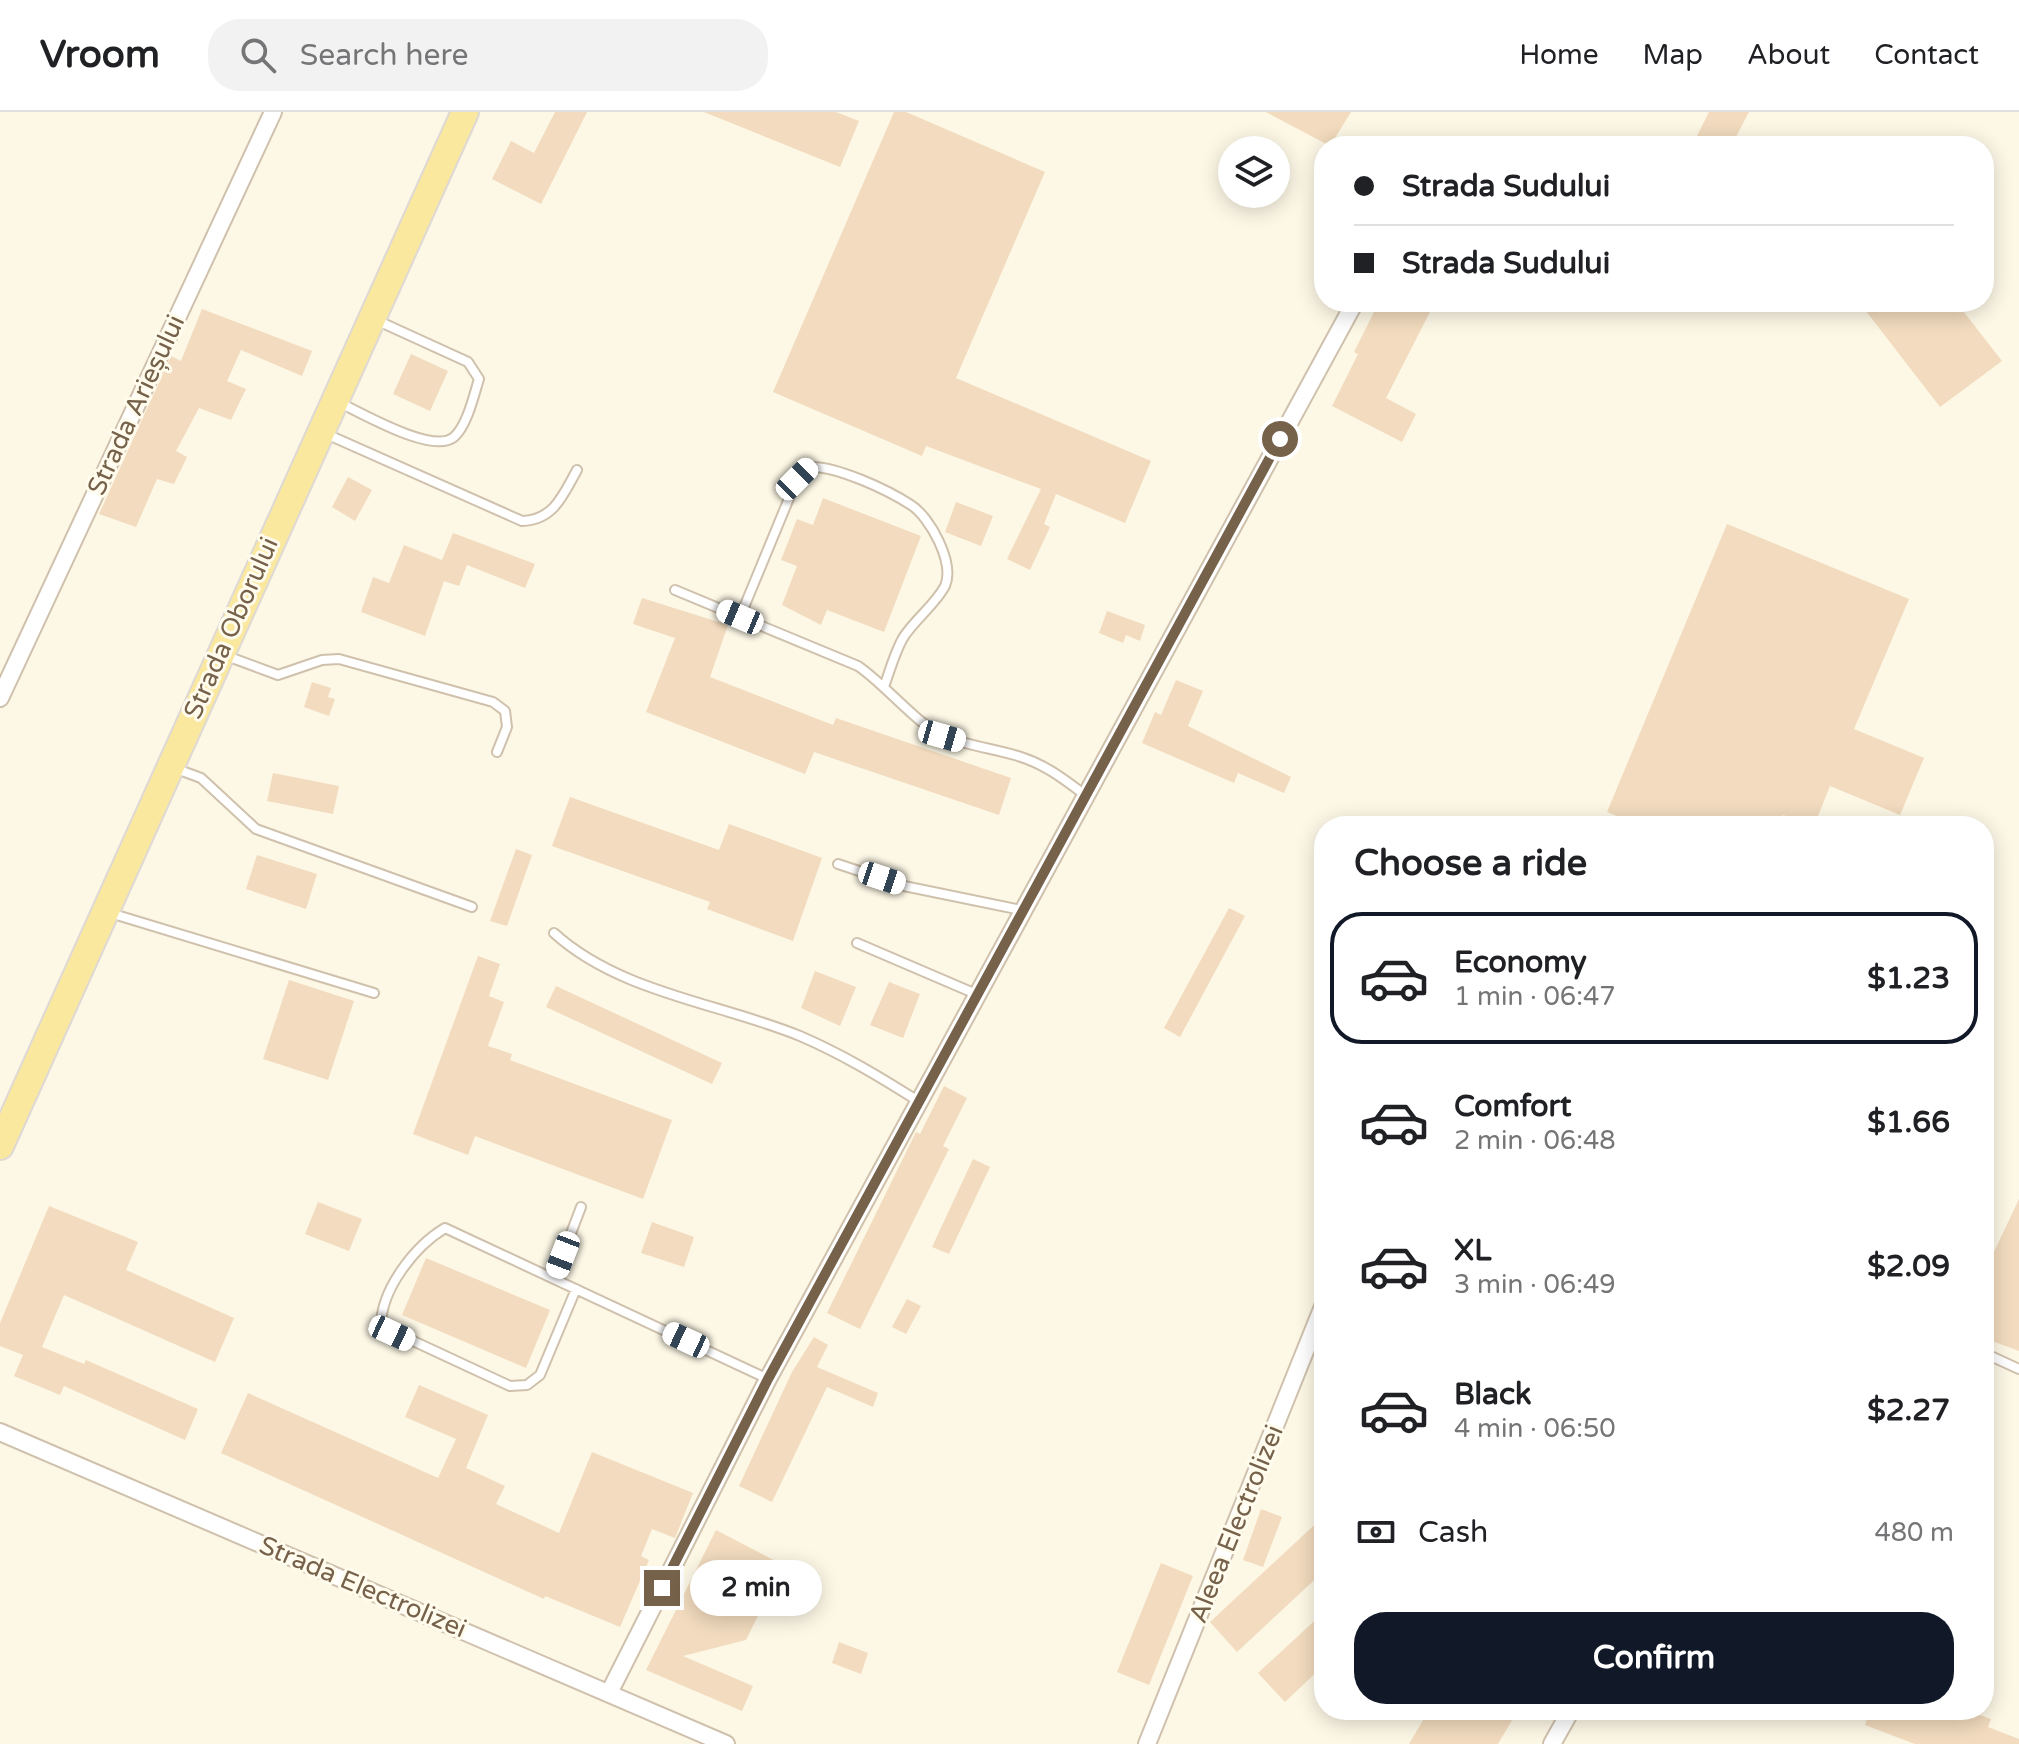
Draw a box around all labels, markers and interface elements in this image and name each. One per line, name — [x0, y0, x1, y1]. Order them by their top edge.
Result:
search box — [208, 19, 768, 91]
text: Vroom — [40, 32, 160, 78]
icon: search — [236, 33, 280, 77]
text: Search here — [300, 37, 468, 74]
text: Home — [1519, 38, 1599, 72]
text: Map — [1643, 38, 1703, 72]
text: About — [1747, 38, 1830, 72]
text: Contact — [1874, 38, 1979, 72]
map controls — [1218, 136, 1290, 208]
button: layers — [1218, 136, 1290, 208]
text: Strada Sudului — [1402, 168, 1610, 205]
text: Strada Sudului — [1402, 245, 1610, 282]
street label: Strada Arieșului — [81, 310, 191, 500]
route start — [1262, 421, 1298, 457]
car — [772, 454, 822, 504]
street label: Strada Oborului — [177, 532, 285, 724]
car — [713, 597, 767, 637]
car — [916, 718, 968, 754]
text: Choose a ride — [1354, 842, 1587, 885]
car — [855, 859, 909, 897]
icon: car — [1358, 942, 1430, 1014]
text: Economy — [1454, 944, 1587, 981]
text: $1.23 — [1867, 960, 1950, 997]
text: 1 min · 06:47 — [1454, 981, 1616, 1012]
icon: car — [1358, 1086, 1430, 1158]
text: Comfort — [1454, 1088, 1572, 1125]
text: $1.66 — [1867, 1104, 1950, 1141]
text: 2 min · 06:48 — [1454, 1125, 1616, 1156]
car — [543, 1228, 583, 1282]
icon: car — [1358, 1230, 1430, 1302]
text: XL — [1454, 1232, 1491, 1269]
text: $2.09 — [1867, 1248, 1950, 1285]
text: 3 min · 06:49 — [1454, 1269, 1616, 1300]
car — [365, 1312, 419, 1354]
car — [659, 1319, 713, 1361]
icon: car — [1358, 1374, 1430, 1446]
text: Black — [1454, 1376, 1531, 1413]
text: $2.27 — [1867, 1392, 1950, 1429]
text: 4 min · 06:50 — [1454, 1413, 1616, 1444]
street label: Aleea Electrolizei — [1182, 1421, 1290, 1627]
icon: cash — [1354, 1510, 1398, 1554]
text: Cash — [1418, 1514, 1488, 1551]
text: 480 m — [1874, 1517, 1954, 1548]
street label: Strada Electrolizei — [255, 1529, 471, 1645]
callout: 2 min — [690, 1560, 822, 1616]
route end — [644, 1570, 680, 1606]
text: 2 min — [721, 1572, 791, 1603]
button: Confirm — [1354, 1612, 1954, 1704]

